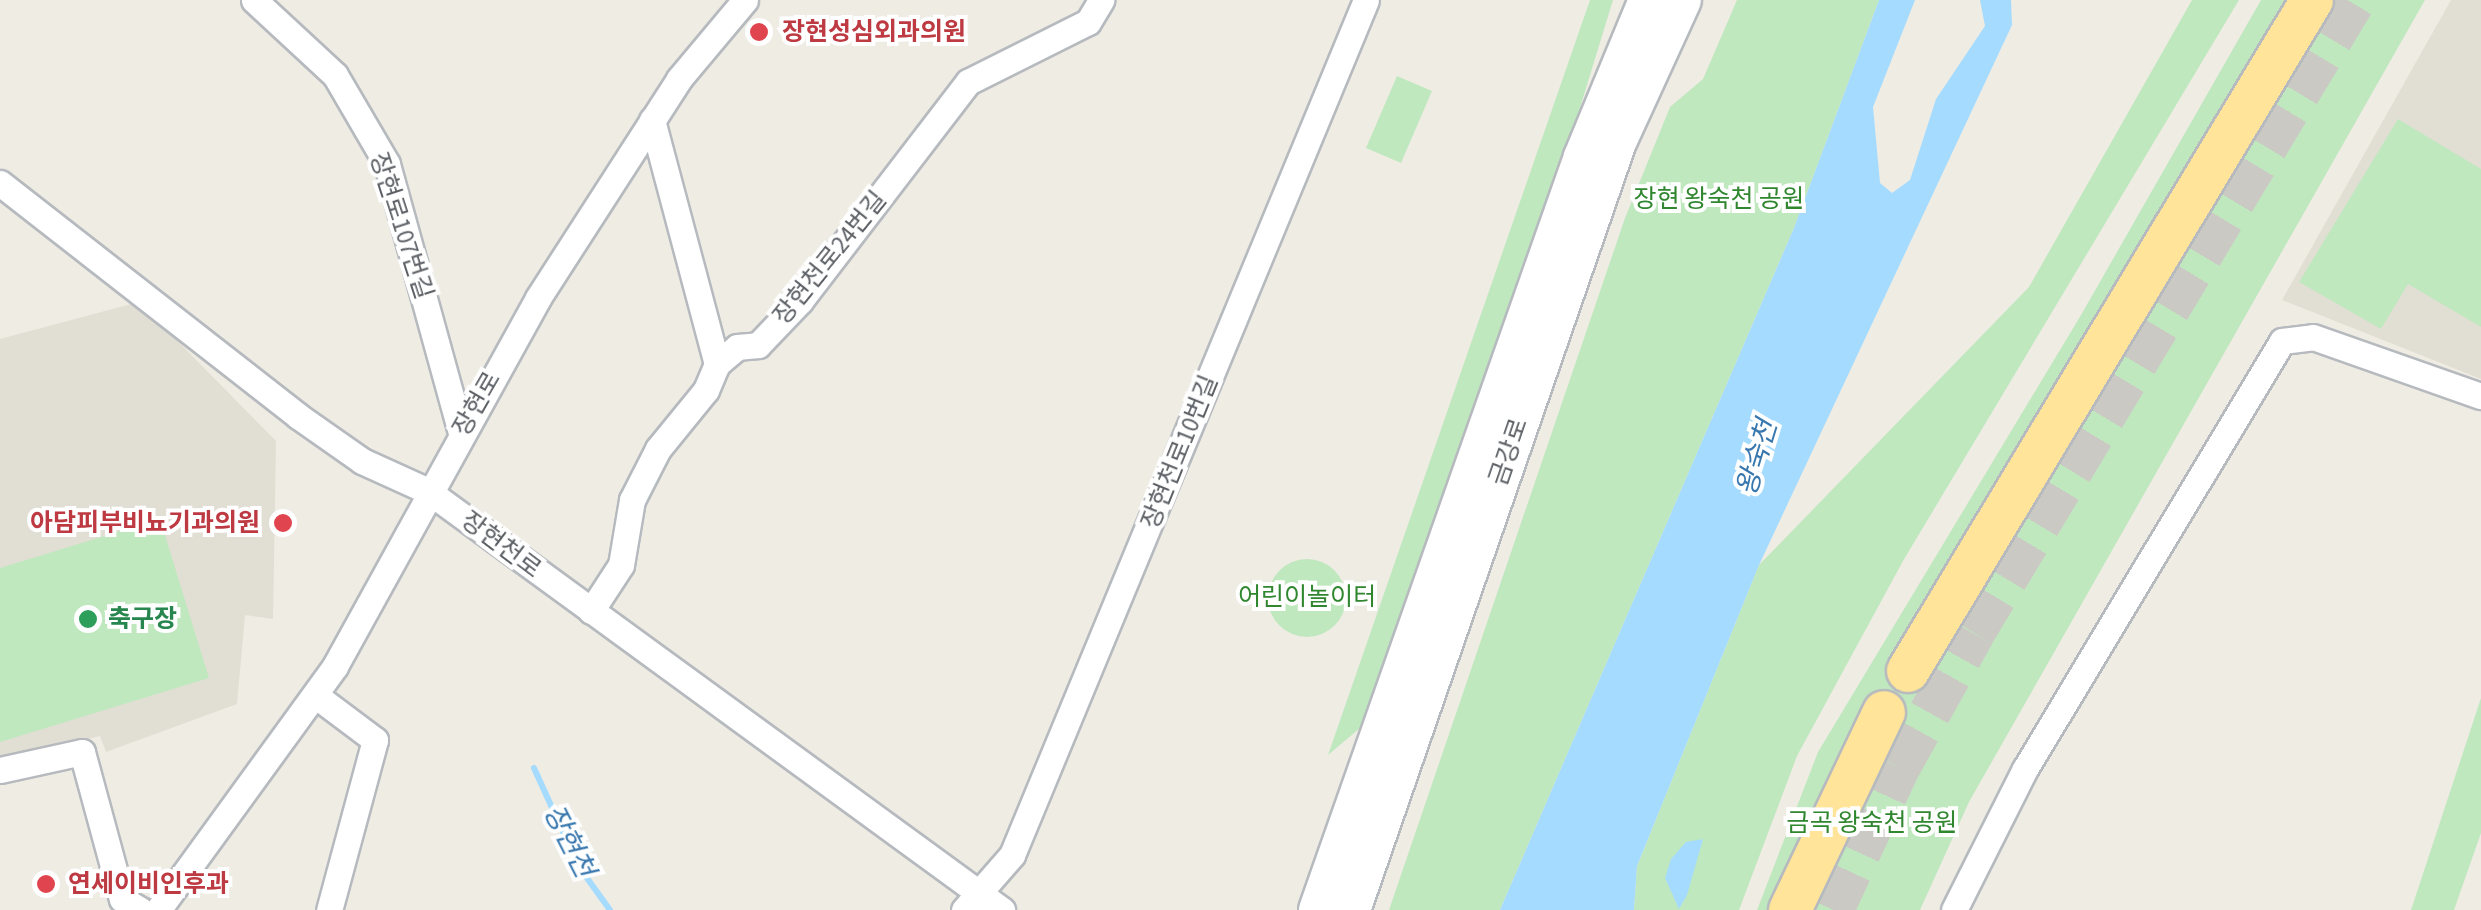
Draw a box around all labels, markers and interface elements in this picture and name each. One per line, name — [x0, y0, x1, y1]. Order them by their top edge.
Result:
place label: 장현성심외과의원 — [782, 17, 966, 47]
marker: 장현성심외과의원 — [746, 19, 772, 45]
street label: 장현로107번길 — [363, 149, 439, 303]
park label: 장현 왕숙천 공원 — [1634, 184, 1804, 214]
street label: 장현천로24번길 — [767, 185, 893, 331]
street label: 장현로 — [447, 367, 507, 441]
street label: 장현천로10번길 — [1136, 371, 1224, 533]
street label: 금강로 — [1484, 414, 1534, 490]
water label: 왕숙천 — [1730, 416, 1784, 500]
street label: 장현천로 — [455, 505, 547, 585]
place label: 아담피부비뇨기과의원 — [30, 508, 260, 538]
marker: 아담피부비뇨기과의원 — [270, 510, 296, 536]
park label: 어린이놀이터 — [1238, 582, 1376, 612]
place label: 축구장 — [108, 604, 177, 634]
marker: 축구장 — [77, 608, 99, 630]
water label: 장현천 — [536, 799, 602, 883]
park label: 금곡 왕숙천 공원 — [1787, 808, 1957, 838]
place label: 연세이비인후과 — [68, 869, 229, 899]
marker: 연세이비인후과 — [33, 871, 59, 897]

